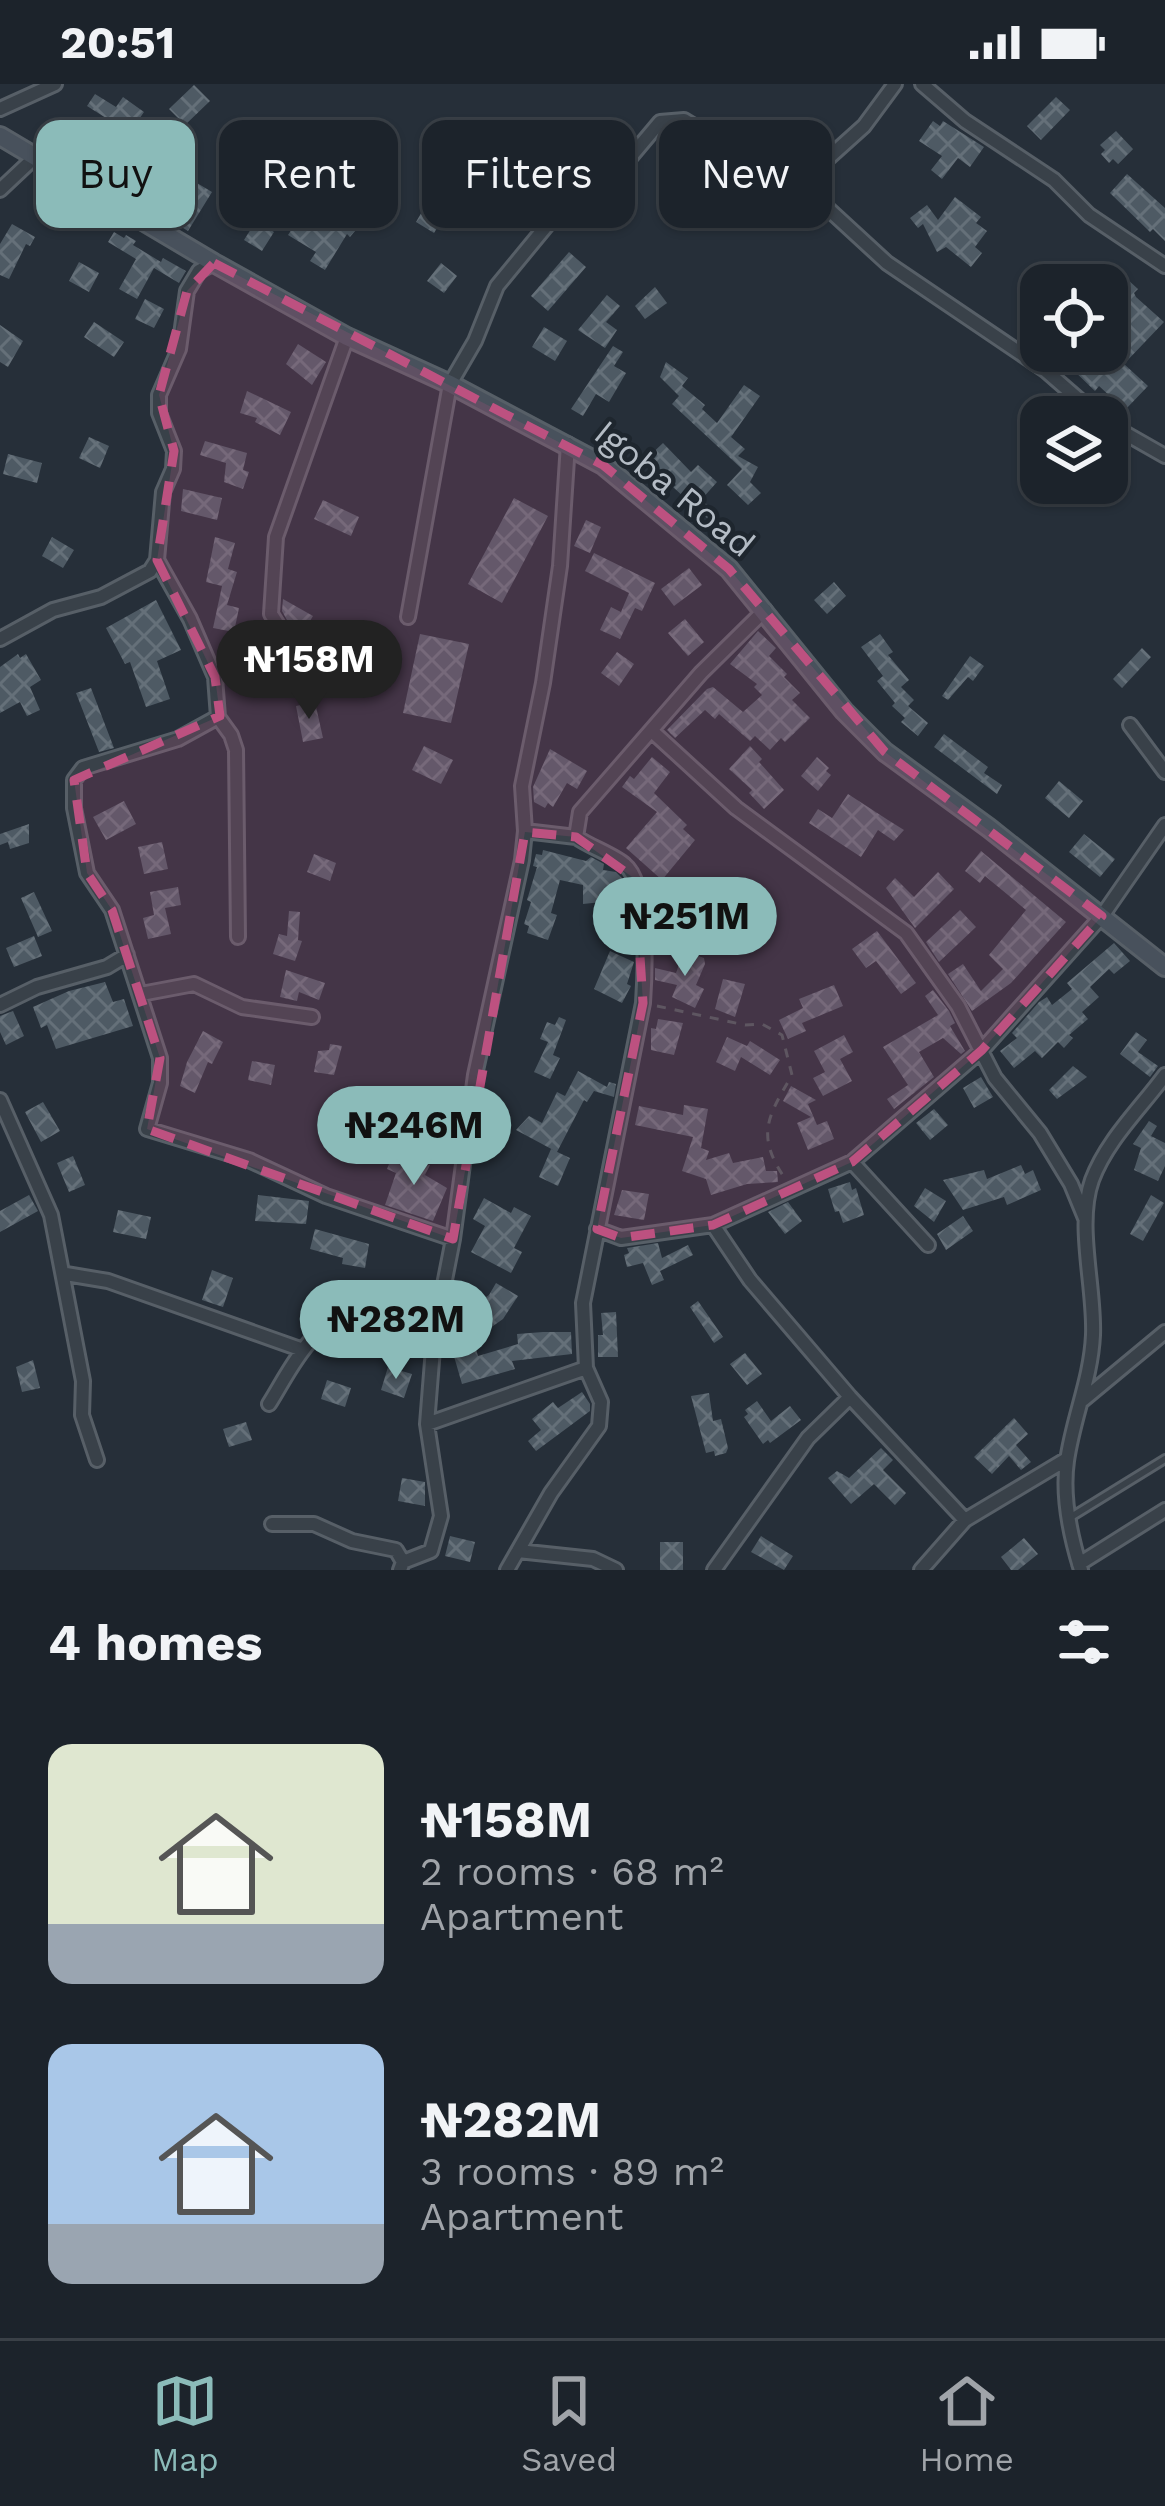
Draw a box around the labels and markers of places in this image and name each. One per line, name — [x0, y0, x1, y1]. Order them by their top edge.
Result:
pin: ₦158M — [225, 620, 393, 722]
pin: ₦251M — [601, 877, 769, 979]
pin: ₦246M — [330, 1086, 498, 1188]
pin: ₦282M — [312, 1280, 480, 1382]

